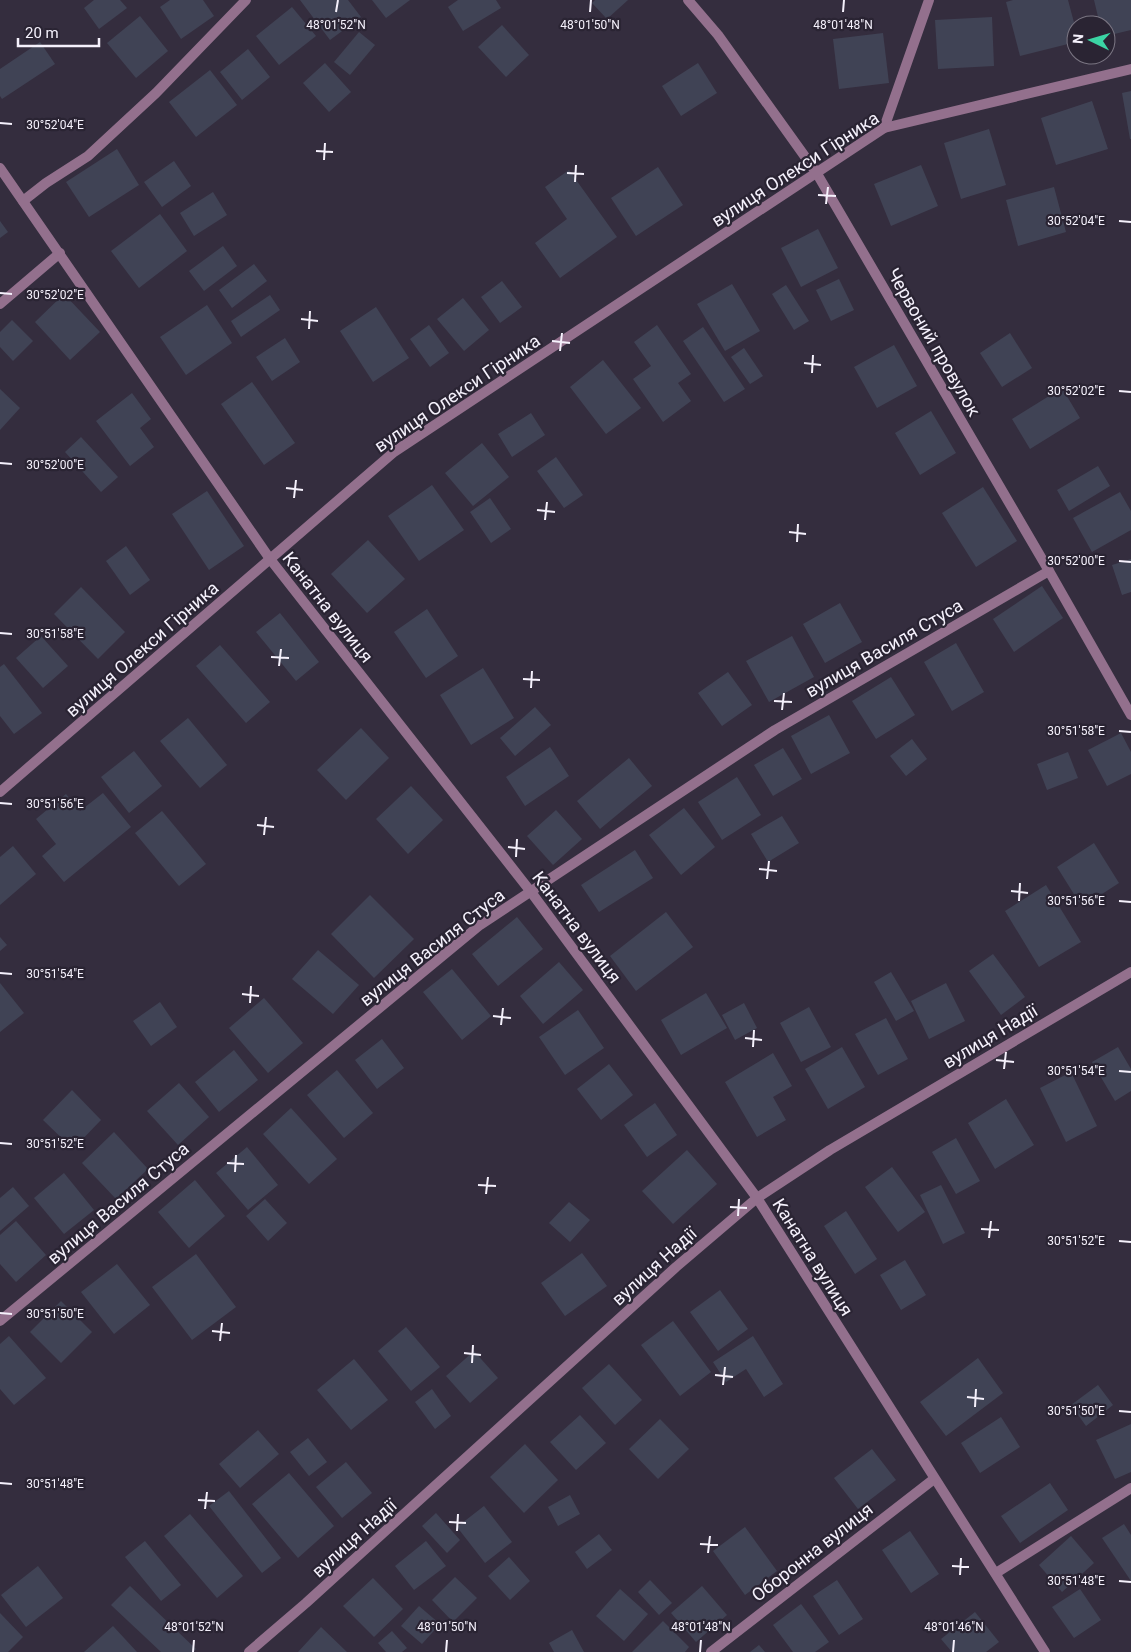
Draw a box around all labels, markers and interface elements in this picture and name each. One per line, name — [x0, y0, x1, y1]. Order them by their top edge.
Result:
scale bar — [18, 15, 99, 47]
north arrow — [1066, 15, 1116, 65]
text: 48°01'52"N — [306, 18, 366, 32]
text: 48°01'50"N — [560, 18, 620, 32]
text: 48°01'48"N — [813, 18, 873, 32]
text: 20 m — [25, 24, 59, 42]
text: N — [1070, 33, 1086, 44]
street label: вулиця Олекси Гірника — [707, 107, 883, 231]
text: 30°52'04"E — [26, 118, 84, 132]
text: 30°52'04"E — [1047, 214, 1105, 228]
street label: Червоний провулок — [883, 264, 985, 420]
text: 30°52'02"E — [26, 288, 84, 302]
street label: вулиця Олекси Гірника — [370, 330, 544, 456]
text: 30°52'02"E — [1047, 384, 1105, 398]
text: 30°52'00"E — [26, 458, 84, 472]
street label: Канатна вулиця — [278, 548, 378, 666]
text: 30°52'00"E — [1047, 554, 1105, 568]
street label: вулиця Олекси Гірника — [61, 577, 223, 721]
street label: вулиця Василя Стуса — [802, 594, 966, 702]
text: 30°51'58"E — [26, 627, 84, 641]
text: 30°51'58"E — [1047, 724, 1105, 738]
text: 30°51'56"E — [26, 797, 84, 811]
street label: Канатна вулиця — [528, 867, 626, 987]
street label: вулиця Василя Стуса — [355, 884, 509, 1010]
text: 30°51'56"E — [1047, 894, 1105, 908]
text: 30°51'54"E — [26, 967, 84, 981]
street label: вулиця Надії — [939, 999, 1042, 1072]
text: 30°51'54"E — [1047, 1064, 1105, 1078]
text: 30°51'52"E — [26, 1137, 84, 1151]
street label: вулиця Василя Стуса — [43, 1138, 193, 1268]
street label: Канатна вулиця — [768, 1194, 858, 1320]
street label: вулиця Надії — [607, 1222, 702, 1309]
text: 30°51'52"E — [1047, 1234, 1105, 1248]
text: 30°51'50"E — [26, 1307, 84, 1321]
text: 30°51'50"E — [1047, 1404, 1105, 1418]
text: 30°51'48"E — [26, 1477, 84, 1491]
street label: вулиця Надії — [307, 1494, 402, 1581]
street label: Оборонна вулиця — [747, 1498, 877, 1606]
text: 30°51'48"E — [1047, 1574, 1105, 1588]
text: 48°01'52"N — [164, 1620, 224, 1634]
text: 48°01'50"N — [417, 1620, 477, 1634]
text: 48°01'48"N — [671, 1620, 731, 1634]
text: 48°01'46"N — [924, 1620, 984, 1634]

